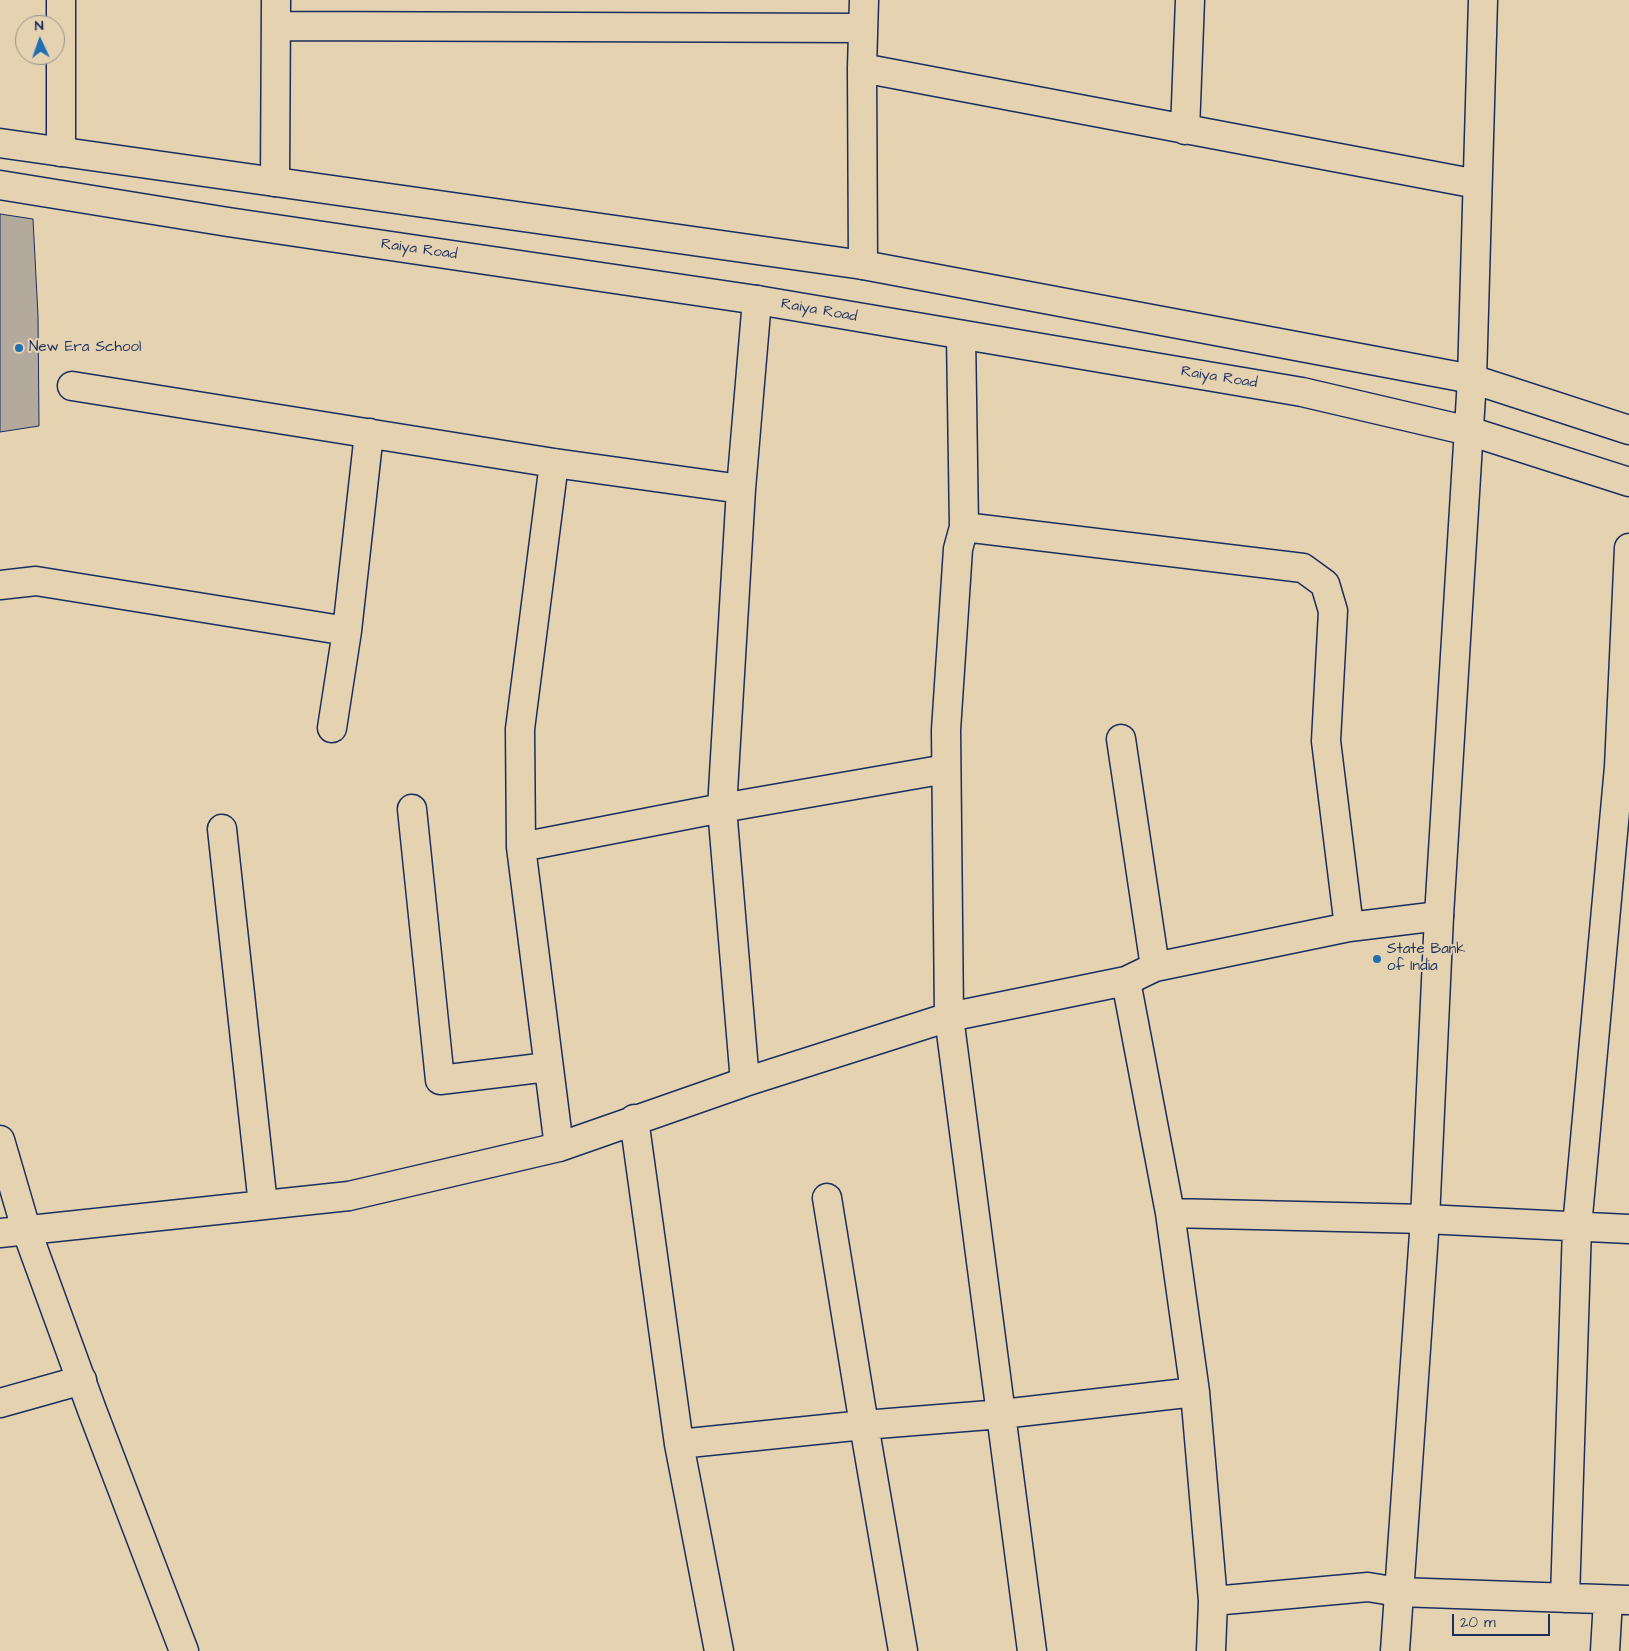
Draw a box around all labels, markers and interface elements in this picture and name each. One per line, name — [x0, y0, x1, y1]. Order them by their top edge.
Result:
north arrow — [15, 15, 65, 65]
text: N — [34, 16, 44, 36]
street label: Raiya Road — [380, 236, 458, 264]
street label: Raiya Road — [780, 295, 858, 327]
place label: New Era School — [29, 339, 141, 357]
marker: New Era School — [13, 342, 25, 354]
street label: Raiya Road — [1180, 363, 1258, 393]
place label: State Bank of India — [1387, 941, 1466, 976]
marker: State Bank of India — [1371, 953, 1383, 965]
scale bar — [1454, 1604, 1552, 1636]
text: 20 m — [1460, 1612, 1496, 1633]

